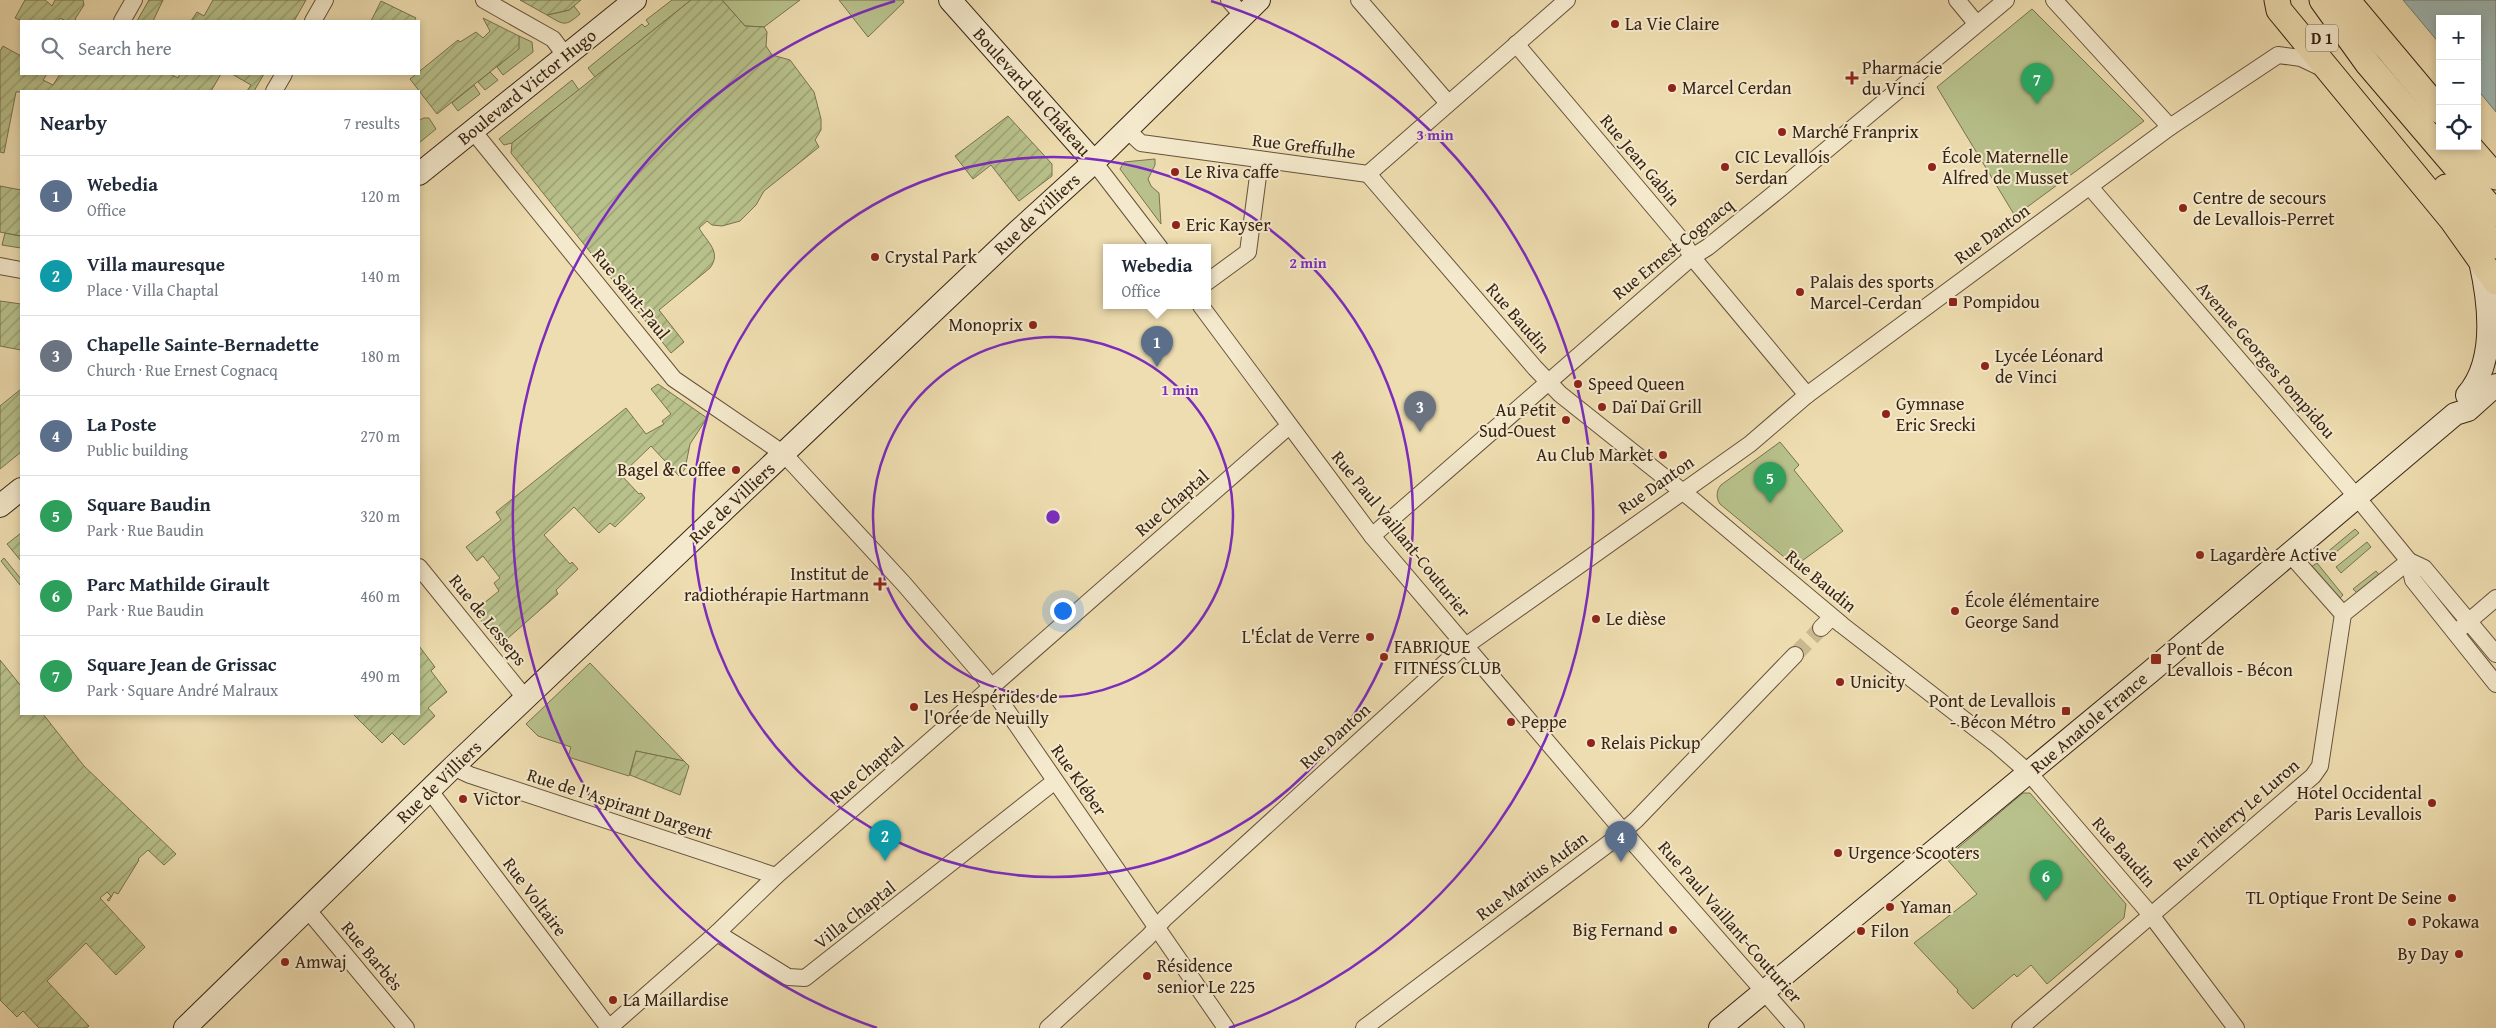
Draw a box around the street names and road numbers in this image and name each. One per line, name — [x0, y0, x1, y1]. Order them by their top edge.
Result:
street label: Boulevard du Château — [967, 21, 1098, 162]
street label: Boulevard Victor Hugo — [451, 22, 602, 151]
road number: D 1 — [2306, 24, 2338, 52]
street label: Rue Jean Gabin — [1594, 108, 1687, 212]
street label: Rue Greffulhe — [1251, 126, 1357, 165]
street label: Rue de Villiers — [987, 166, 1086, 261]
street label: Rue Ernest Cognacq — [1606, 191, 1740, 306]
street label: Rue Danton — [1948, 197, 2035, 270]
street label: Rue Saint-Paul — [586, 242, 677, 345]
street label: Avenue Georges Pompidou — [2190, 275, 2342, 444]
street label: Rue Baudin — [1480, 276, 1557, 359]
street label: Rue Paul Vaillant-Couturier — [1325, 444, 1478, 624]
street label: Rue Danton — [1612, 448, 1699, 521]
street label: Rue de Villiers — [682, 455, 781, 550]
street label: Rue Chaptal — [1129, 463, 1215, 543]
street label: Rue Baudin — [1780, 543, 1863, 619]
street label: Rue de Lesseps — [443, 568, 534, 671]
street label: Rue Anatole France — [2024, 665, 2153, 780]
street label: Rue Danton — [1293, 696, 1376, 775]
street label: Rue Chaptal — [824, 730, 910, 810]
street label: Rue de Villiers — [390, 734, 487, 829]
street label: Rue Kléber — [1045, 738, 1114, 821]
street label: Rue Thierry Le Luron — [2166, 752, 2305, 877]
street label: Rue de l'Aspirant Dargent — [524, 761, 717, 847]
street label: Rue Baudin — [2086, 810, 2163, 893]
street label: Rue Marius Aufan — [1470, 824, 1593, 927]
street label: Rue Paul Vaillant-Couturier — [1652, 834, 1809, 1010]
street label: Rue Voltaire — [497, 851, 574, 942]
street label: Villa Chaptal — [808, 874, 901, 955]
street label: Rue Barbès — [335, 915, 410, 996]

